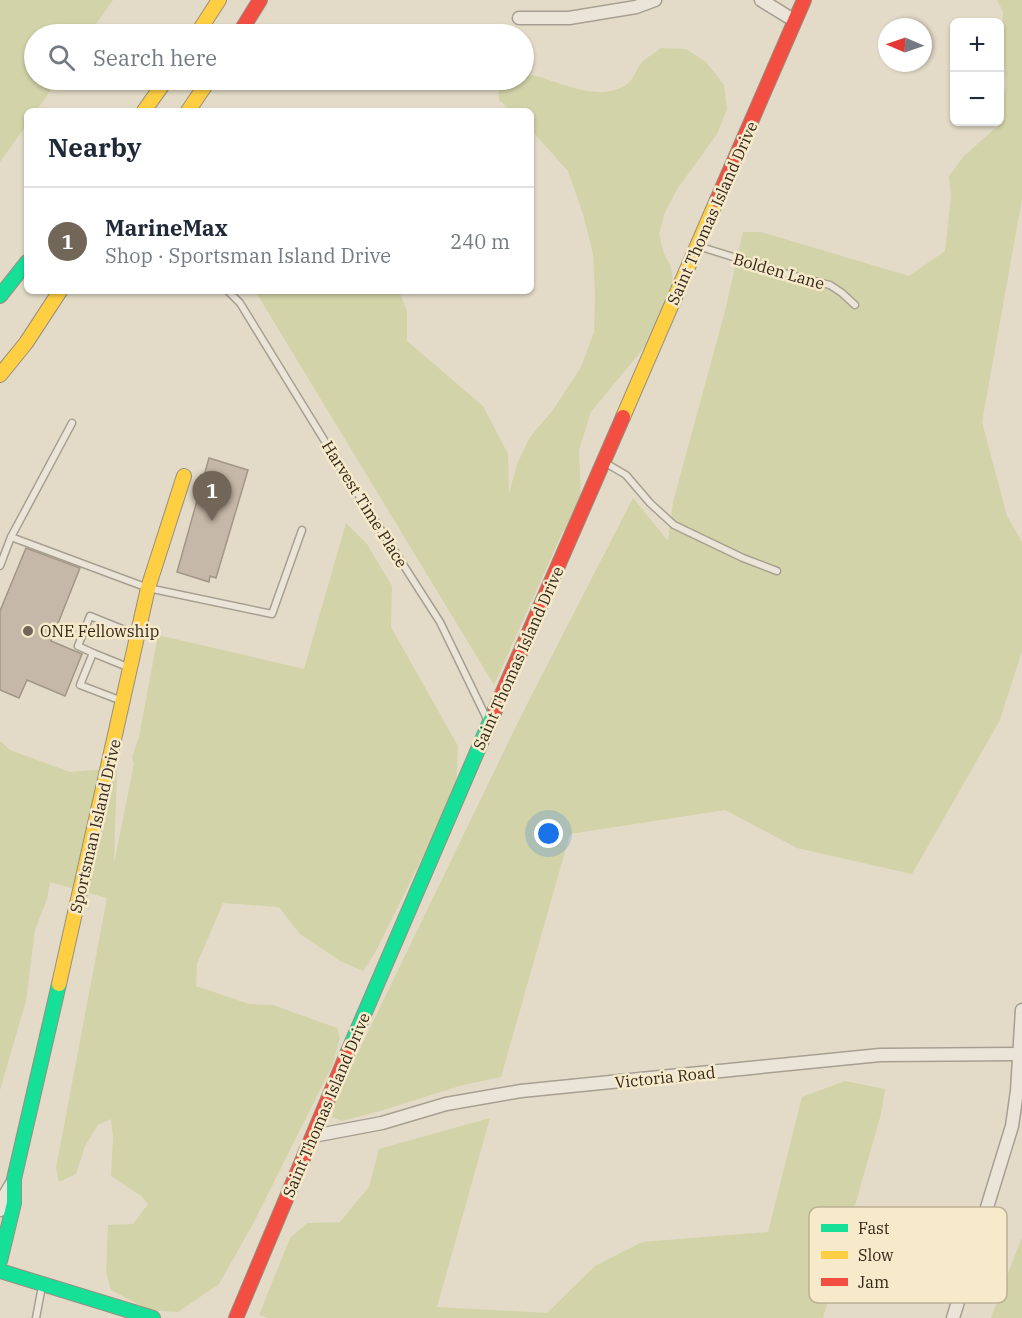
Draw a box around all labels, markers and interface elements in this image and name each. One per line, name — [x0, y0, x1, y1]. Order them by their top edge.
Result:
north arrow — [878, 18, 932, 72]
map controls — [950, 18, 1004, 126]
button: + — [950, 18, 1004, 72]
search box — [24, 24, 534, 90]
icon: search — [45, 41, 78, 74]
text: Search here — [93, 43, 217, 72]
button: − — [950, 72, 1004, 126]
street label: Saint Thomas Island Drive — [662, 118, 762, 308]
text: Nearby — [48, 130, 142, 164]
text: MarineMax — [105, 213, 228, 242]
text: 1 — [62, 228, 74, 255]
text: 240 m — [450, 228, 510, 255]
text: Shop · Sportsman Island Drive — [105, 242, 391, 269]
street label: Bolden Lane — [731, 248, 827, 294]
street label: Harvest Time Place — [318, 437, 412, 571]
pin: 1 — [192, 472, 232, 521]
street label: Saint Thomas Island Drive — [468, 563, 568, 753]
place label: ONE Fellowship — [40, 621, 160, 641]
marker: ONE Fellowship — [21, 624, 35, 638]
street label: Sportsman Island Drive — [65, 737, 125, 915]
your location — [534, 819, 563, 848]
street label: Saint Thomas Island Drive — [278, 1010, 374, 1200]
street label: Victoria Road — [614, 1062, 717, 1092]
legend — [809, 1207, 1007, 1303]
text: Fast — [858, 1218, 890, 1238]
text: Slow — [858, 1245, 894, 1265]
text: Jam — [858, 1272, 889, 1292]

